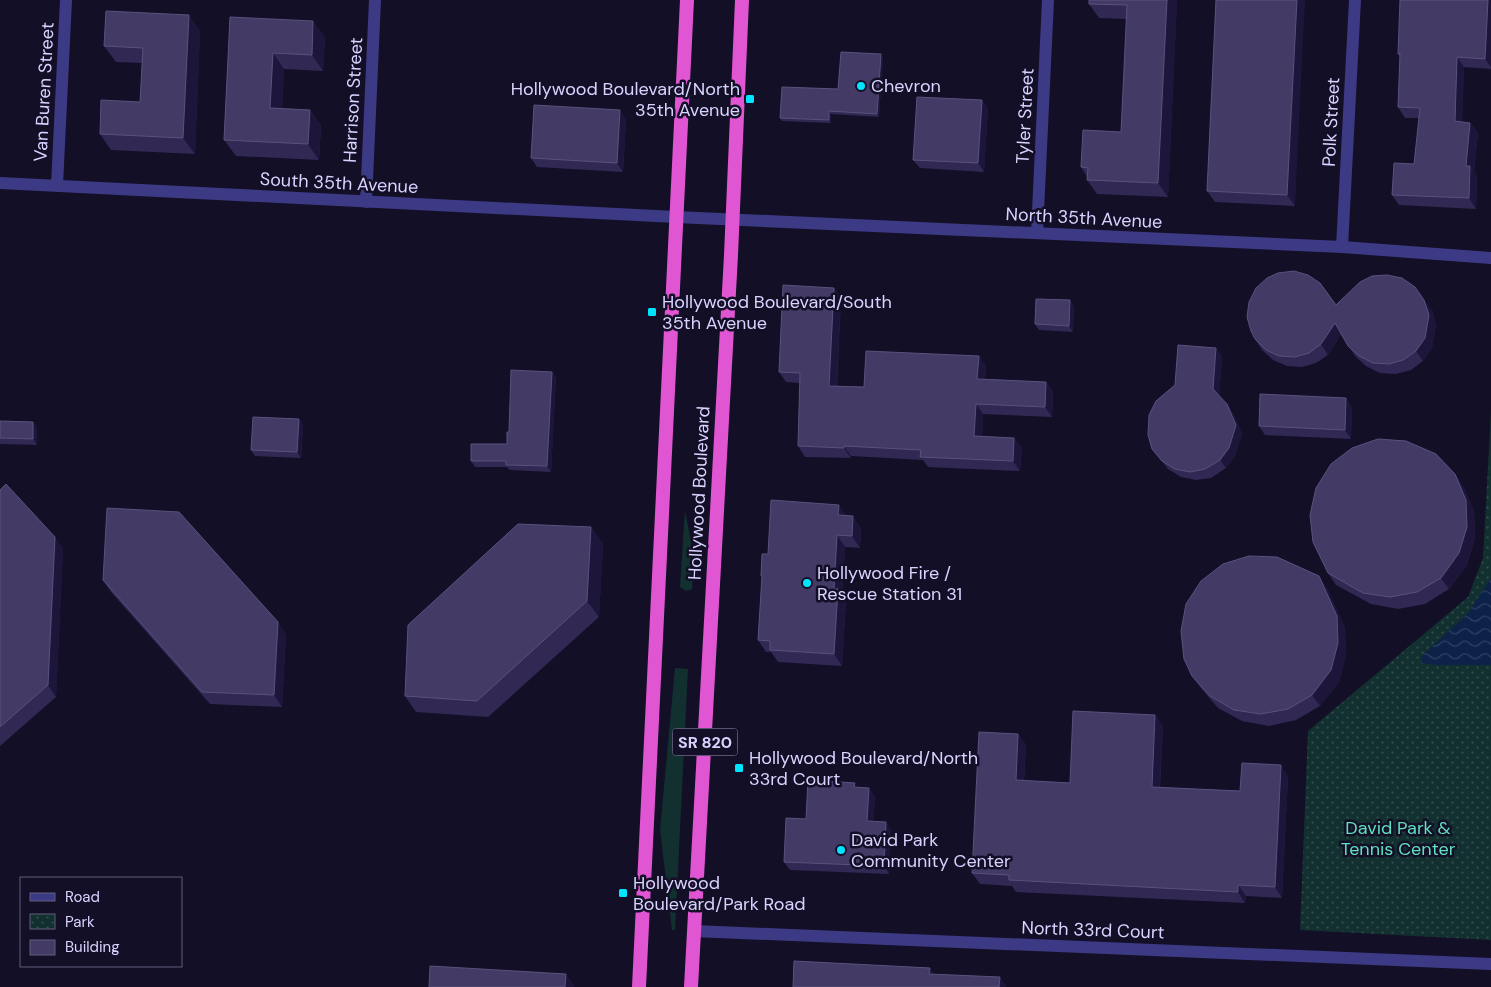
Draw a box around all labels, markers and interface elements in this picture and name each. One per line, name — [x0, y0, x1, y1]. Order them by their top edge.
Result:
street label: Van Buren Street — [28, 22, 60, 162]
street label: Harrison Street — [338, 37, 368, 163]
street label: Tyler Street — [1011, 67, 1039, 165]
place label: Chevron — [871, 74, 941, 98]
place label: Hollywood Boulevard/North 35th Avenue — [511, 77, 740, 122]
street label: Polk Street — [1317, 77, 1345, 167]
marker: Chevron — [855, 80, 867, 92]
marker: Hollywood Boulevard/North 35th Avenue — [744, 93, 756, 105]
street label: South 35th Avenue — [259, 167, 419, 199]
street label: North 35th Avenue — [1005, 202, 1163, 234]
place label: Hollywood Boulevard/South 35th Avenue — [662, 290, 892, 335]
marker: Hollywood Boulevard/South 35th Avenue — [646, 306, 658, 318]
street label: Hollywood Boulevard — [682, 406, 716, 580]
place label: Hollywood Fire / Rescue Station 31 — [817, 561, 962, 606]
marker: Hollywood Fire / Rescue Station 31 — [801, 577, 813, 589]
road number: SR 820 — [672, 729, 738, 756]
place label: Hollywood Boulevard/North 33rd Court — [749, 746, 978, 791]
marker: Hollywood Boulevard/North 33rd Court — [733, 762, 745, 774]
park label: David Park & Tennis Center — [1341, 816, 1456, 861]
place label: David Park Community Center — [851, 828, 1011, 873]
marker: David Park Community Center — [835, 844, 847, 856]
place label: Hollywood Boulevard/Park Road — [633, 871, 805, 916]
legend — [20, 877, 182, 967]
text: Road — [65, 887, 100, 907]
marker: Hollywood Boulevard/Park Road — [617, 887, 629, 899]
text: Park — [65, 912, 95, 932]
street label: North 33rd Court — [1021, 916, 1165, 944]
text: Building — [65, 937, 120, 957]

